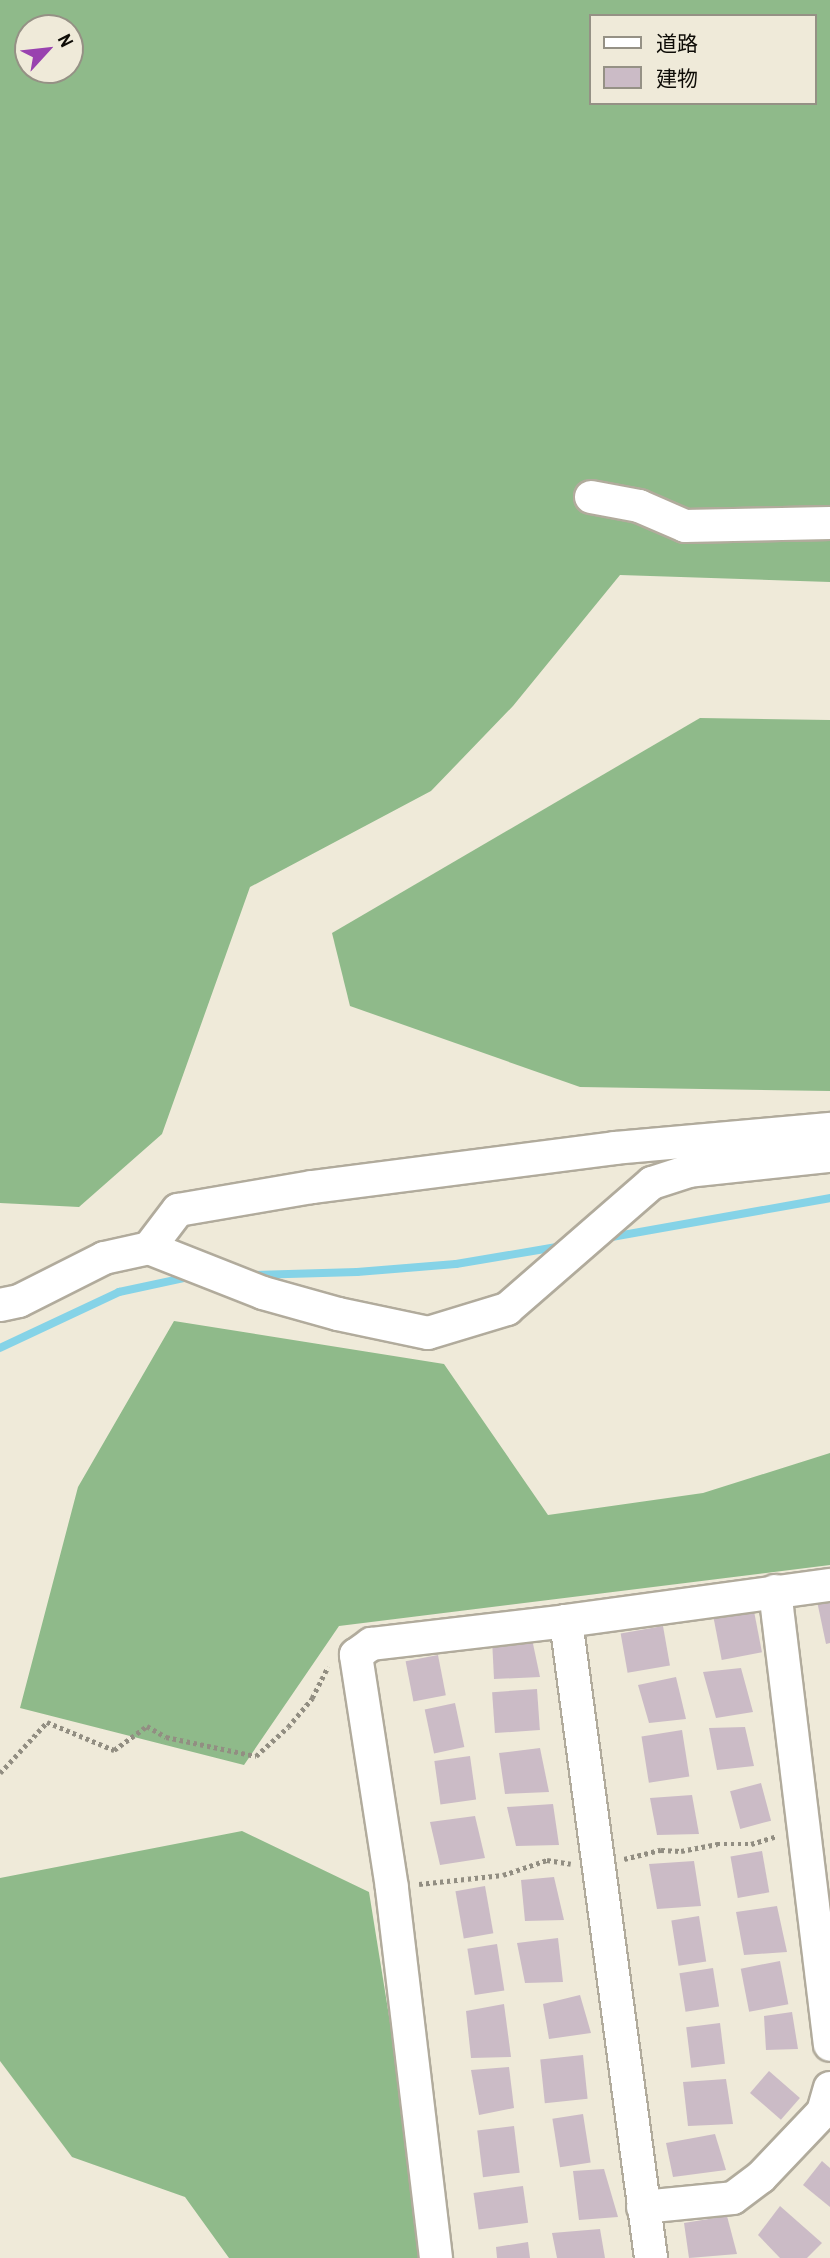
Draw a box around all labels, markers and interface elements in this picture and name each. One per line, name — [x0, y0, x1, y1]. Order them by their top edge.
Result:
north arrow — [14, 14, 84, 84]
legend — [588, 14, 816, 105]
text: N — [52, 29, 80, 51]
text: 道路 — [656, 29, 698, 58]
text: 建物 — [656, 64, 698, 93]

